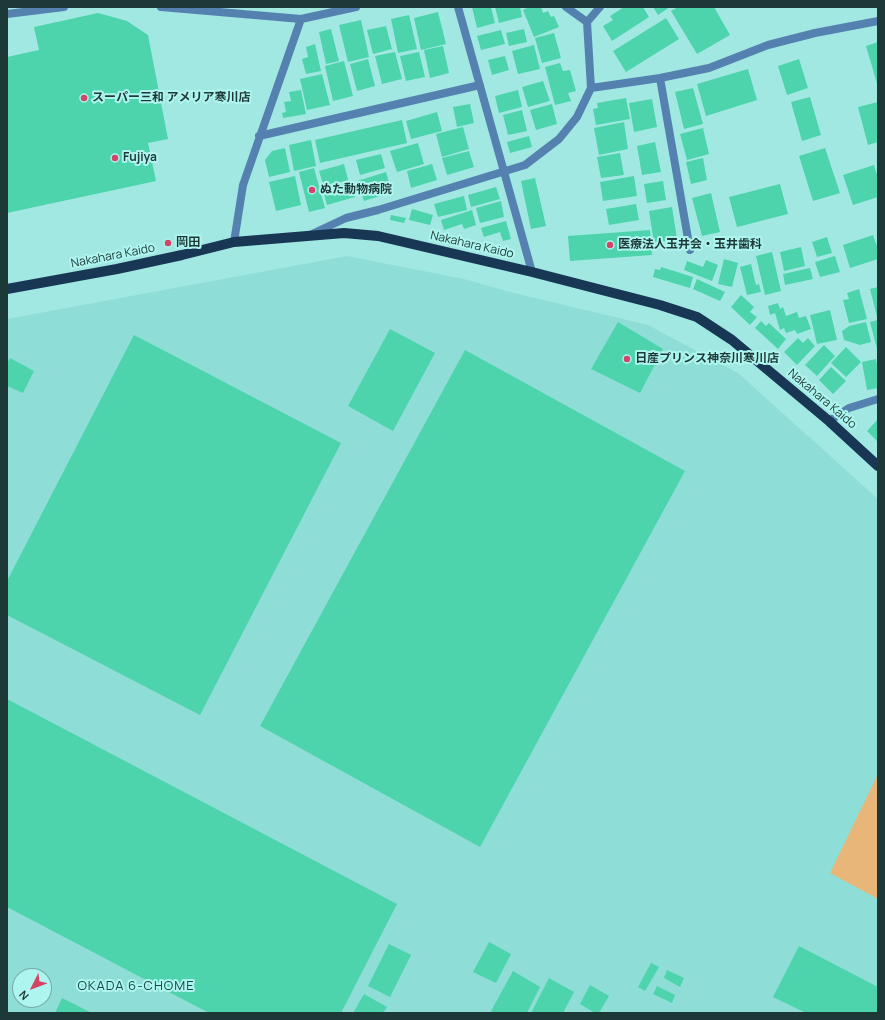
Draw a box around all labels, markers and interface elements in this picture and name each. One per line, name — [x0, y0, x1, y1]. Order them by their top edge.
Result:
place label: スーパー三和 アメリア寒川店 — [92, 91, 250, 105]
marker: スーパー三和 アメリア寒川店 — [79, 93, 89, 103]
place label: Fujiya — [123, 151, 157, 165]
marker: Fujiya — [110, 153, 120, 163]
place label: ぬた動物病院 — [320, 183, 392, 197]
marker: ぬた動物病院 — [307, 185, 317, 195]
street label: Nakahara Kaido — [429, 228, 515, 262]
place label: 岡田 — [176, 236, 200, 250]
marker: 岡田 — [163, 238, 173, 248]
place label: 医療法人玉井会・玉井歯科 — [618, 238, 762, 252]
marker: 医療法人玉井会・玉井歯科 — [605, 240, 615, 250]
street label: Nakahara Kaido — [70, 241, 156, 271]
place label: 日産プリンス神奈川寒川店 — [635, 352, 779, 366]
marker: 日産プリンス神奈川寒川店 — [622, 354, 632, 364]
street label: Nakahara Kaido — [785, 366, 859, 432]
north arrow — [12, 968, 52, 1008]
district label: OKADA 6-CHOME — [77, 978, 195, 994]
text: N — [15, 988, 32, 1004]

